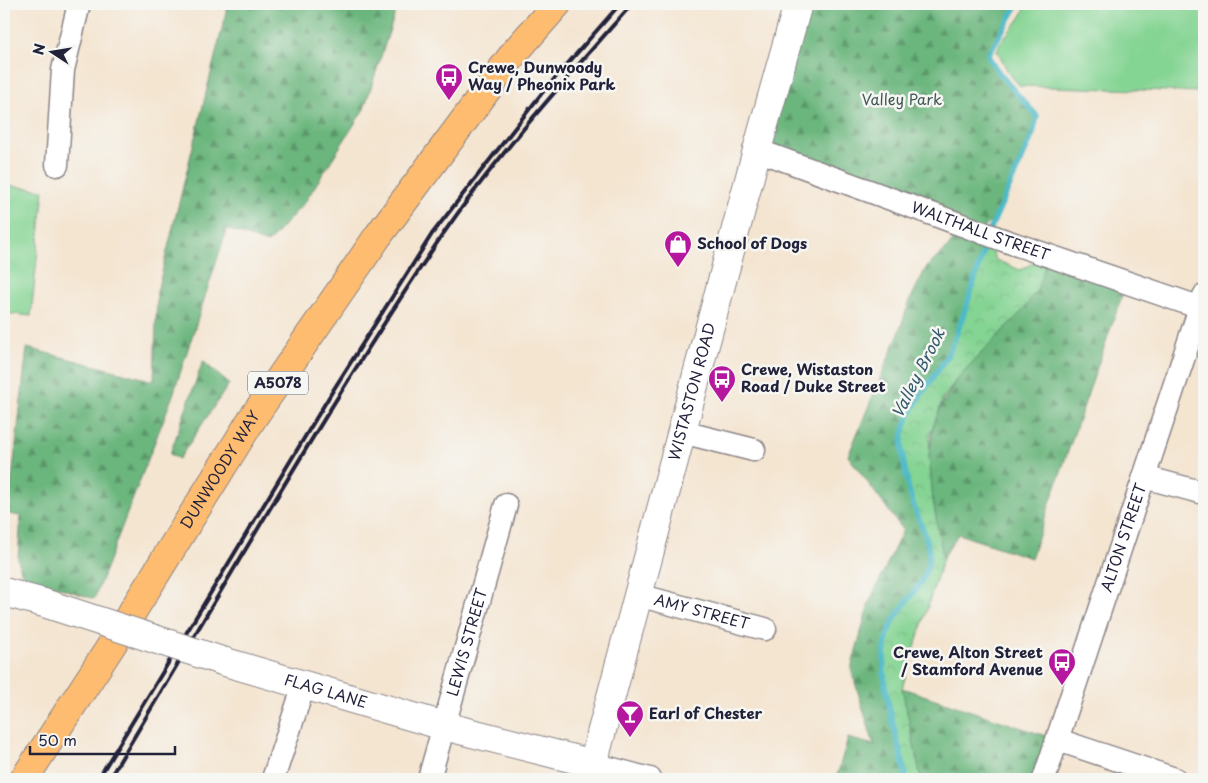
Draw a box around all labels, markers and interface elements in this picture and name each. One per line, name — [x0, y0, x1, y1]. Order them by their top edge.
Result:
north arrow — [28, 28, 78, 78]
text: N — [27, 42, 50, 57]
place label: Crewe, Dunwoody Way / Pheonix Park — [468, 55, 616, 95]
bus stop icon: Crewe, Dunwoody Way / Pheonix Park — [434, 62, 464, 101]
park label: Valley Park — [862, 87, 942, 110]
street label: WALTHALL STREET — [909, 195, 1054, 266]
shop icon: School of Dogs — [663, 229, 693, 268]
place label: School of Dogs — [697, 231, 807, 254]
street label: WISTASTON ROAD — [662, 320, 720, 463]
water label: Valley Brook — [884, 323, 950, 421]
place label: Crewe, Wistaston Road / Duke Street — [741, 357, 886, 397]
bus stop icon: Crewe, Wistaston Road / Duke Street — [707, 364, 737, 403]
road number: A5078 — [248, 372, 308, 394]
street label: DUNWOODY WAY — [173, 405, 265, 533]
street label: ALTON STREET — [1094, 479, 1151, 595]
street label: LEWIS STREET — [440, 584, 492, 699]
street label: AMY STREET — [652, 587, 753, 635]
place label: Crewe, Alton Street / Stamford Avenue — [893, 640, 1043, 680]
bus stop icon: Crewe, Alton Street / Stamford Avenue — [1047, 647, 1077, 686]
street label: FLAG LANE — [282, 667, 370, 713]
bar icon: Earl of Chester — [615, 699, 645, 738]
place label: Earl of Chester — [649, 701, 763, 724]
scale bar — [30, 723, 175, 755]
text: 50 m — [38, 728, 77, 751]

